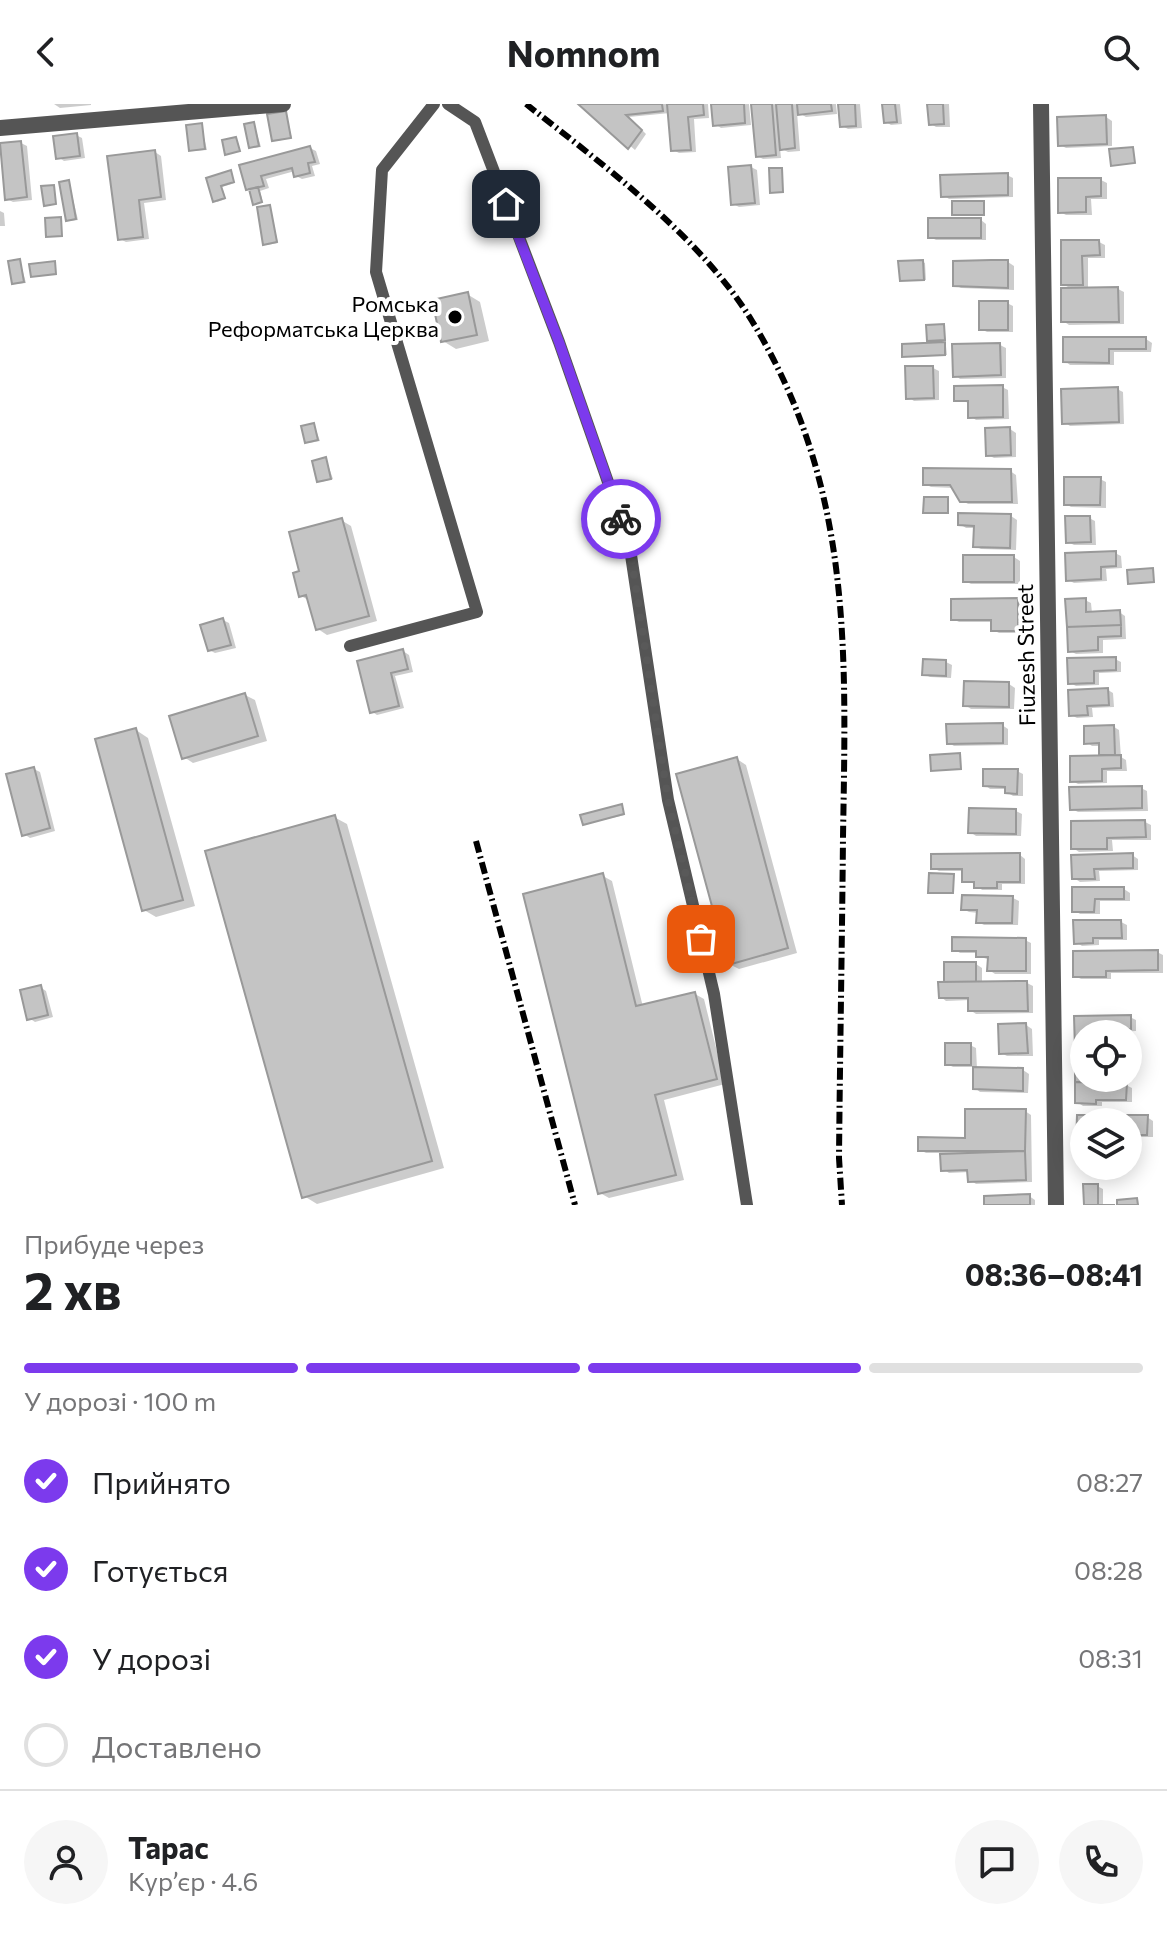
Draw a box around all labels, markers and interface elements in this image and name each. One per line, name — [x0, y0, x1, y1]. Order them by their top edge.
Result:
icon: back — [24, 30, 68, 74]
text: Nomnom — [507, 30, 660, 74]
icon: search — [1099, 30, 1143, 74]
pin — [472, 170, 540, 238]
icon: home — [484, 182, 528, 226]
place label: Ромська Реформатська Церква — [208, 290, 439, 342]
marker: Ромська Реформатська Церква — [446, 308, 464, 326]
courier — [581, 479, 661, 559]
icon: bike — [599, 497, 643, 541]
street label: Fiuzesh Street — [1011, 584, 1040, 726]
pin — [667, 905, 735, 973]
icon: bag — [679, 917, 723, 961]
map controls — [1070, 1020, 1142, 1180]
button: locate — [1070, 1020, 1142, 1092]
button: layers — [1070, 1108, 1142, 1180]
text: Прибуде через — [24, 1228, 204, 1259]
text: 08:36–08:41 — [965, 1255, 1143, 1292]
text: 2 хв — [24, 1257, 121, 1321]
text: У дорозі · 100 m — [24, 1385, 216, 1416]
icon: check — [24, 1459, 68, 1503]
text: Прийнято — [92, 1463, 231, 1500]
text: 08:27 — [1076, 1466, 1143, 1497]
icon: check — [24, 1547, 68, 1591]
text: Готується — [92, 1551, 229, 1588]
text: 08:28 — [1074, 1554, 1143, 1585]
icon: check — [24, 1635, 68, 1679]
text: У дорозі — [92, 1639, 211, 1676]
text: 08:31 — [1078, 1642, 1143, 1673]
text: Доставлено — [92, 1727, 262, 1764]
button: person — [24, 1820, 108, 1904]
button: chat — [955, 1820, 1039, 1904]
button: phone — [1059, 1820, 1143, 1904]
text: Тарас — [128, 1828, 209, 1865]
text: Кур’єр · 4.6 — [128, 1865, 258, 1896]

